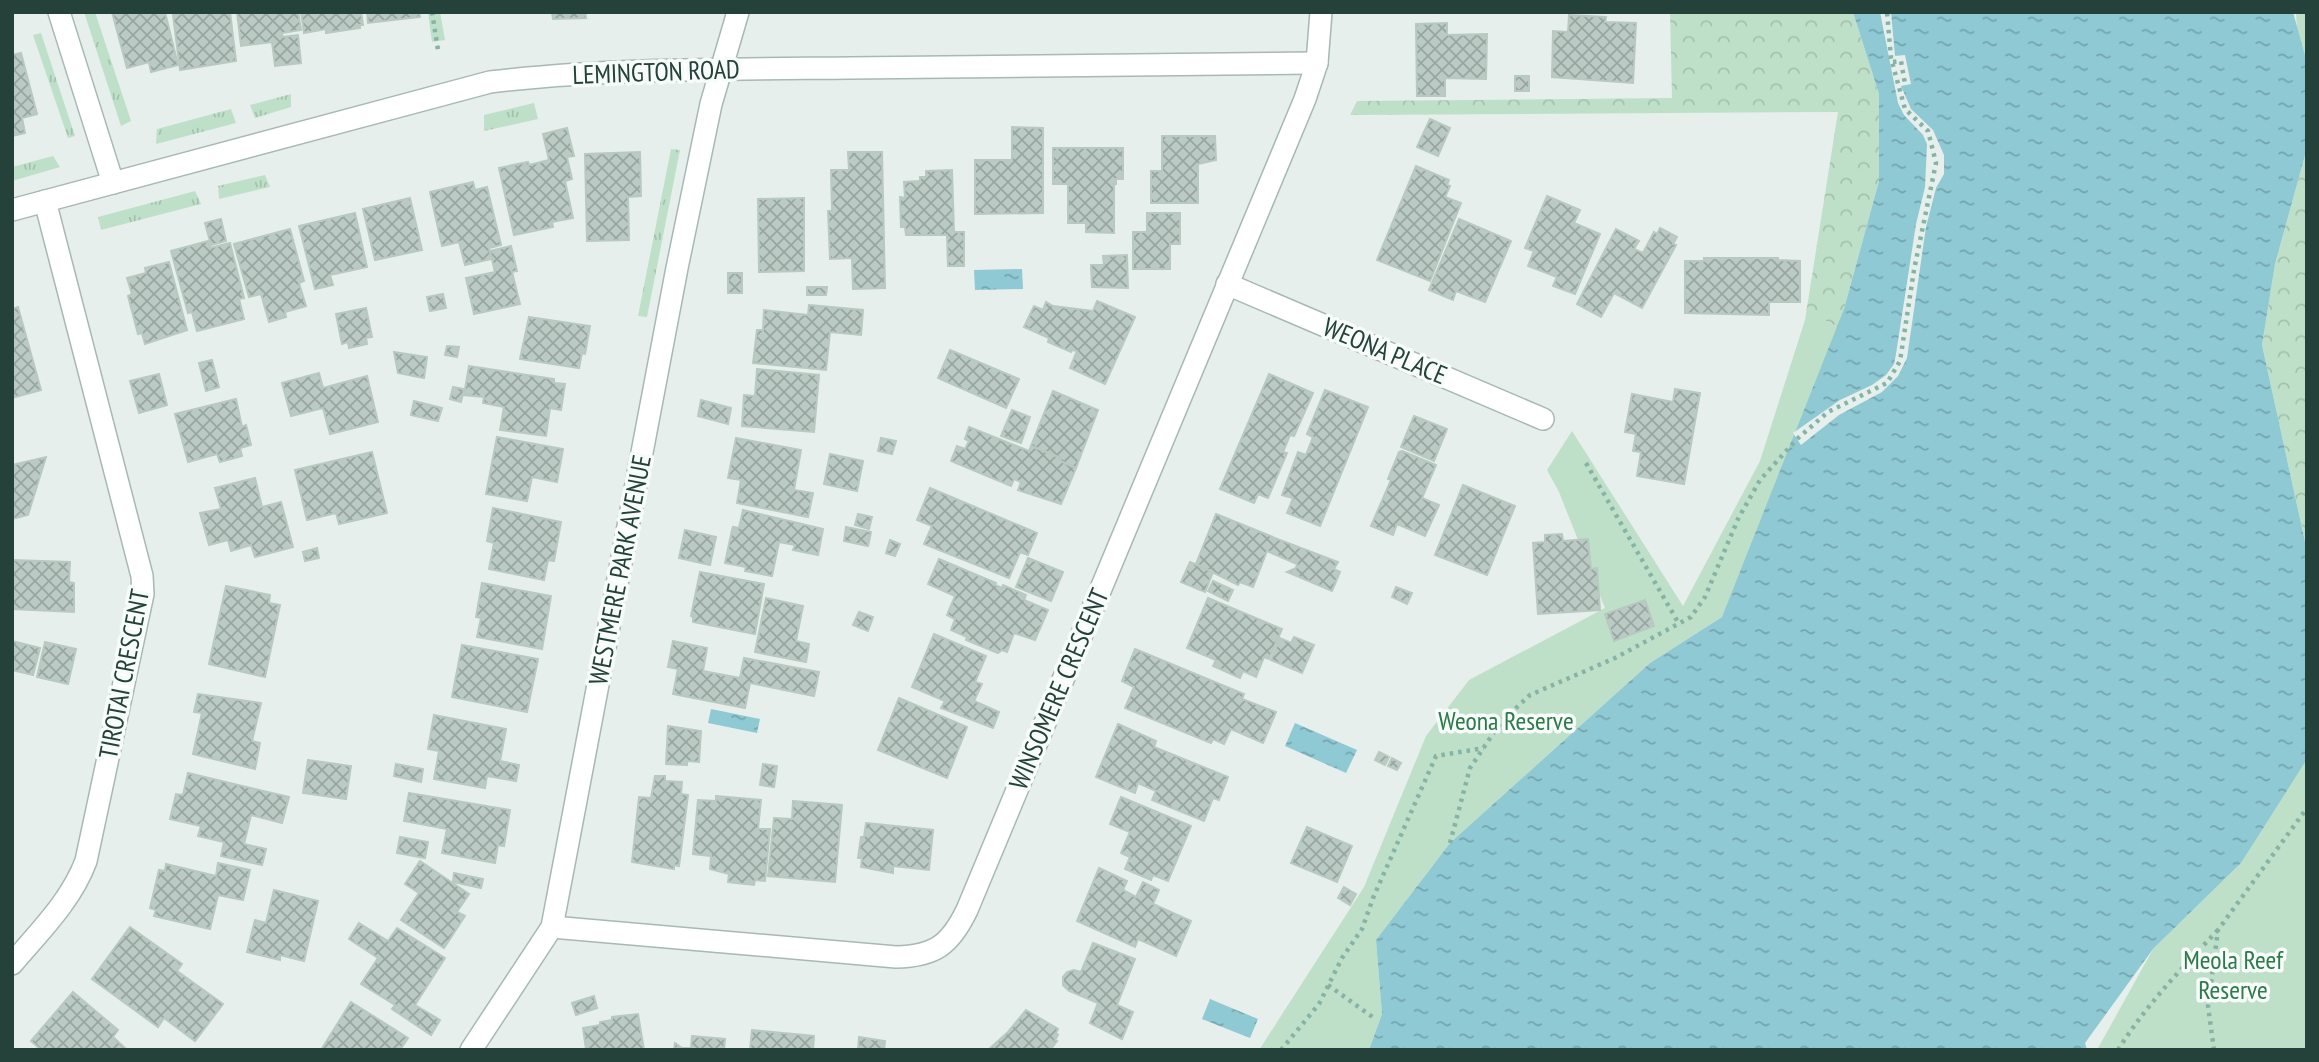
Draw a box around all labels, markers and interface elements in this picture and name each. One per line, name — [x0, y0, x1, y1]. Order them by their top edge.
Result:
street label: LEMINGTON ROAD — [572, 52, 740, 91]
street label: WEONA PLACE — [1318, 310, 1452, 391]
street label: WESTMERE PARK AVENUE — [581, 452, 658, 688]
street label: WINSOMERE CRESCENT — [1001, 583, 1116, 794]
street label: TIROTAI CRESCENT — [91, 586, 156, 762]
park label: Weona Reserve — [1438, 704, 1574, 737]
park label: Meola Reef Reserve — [2183, 943, 2284, 1006]

